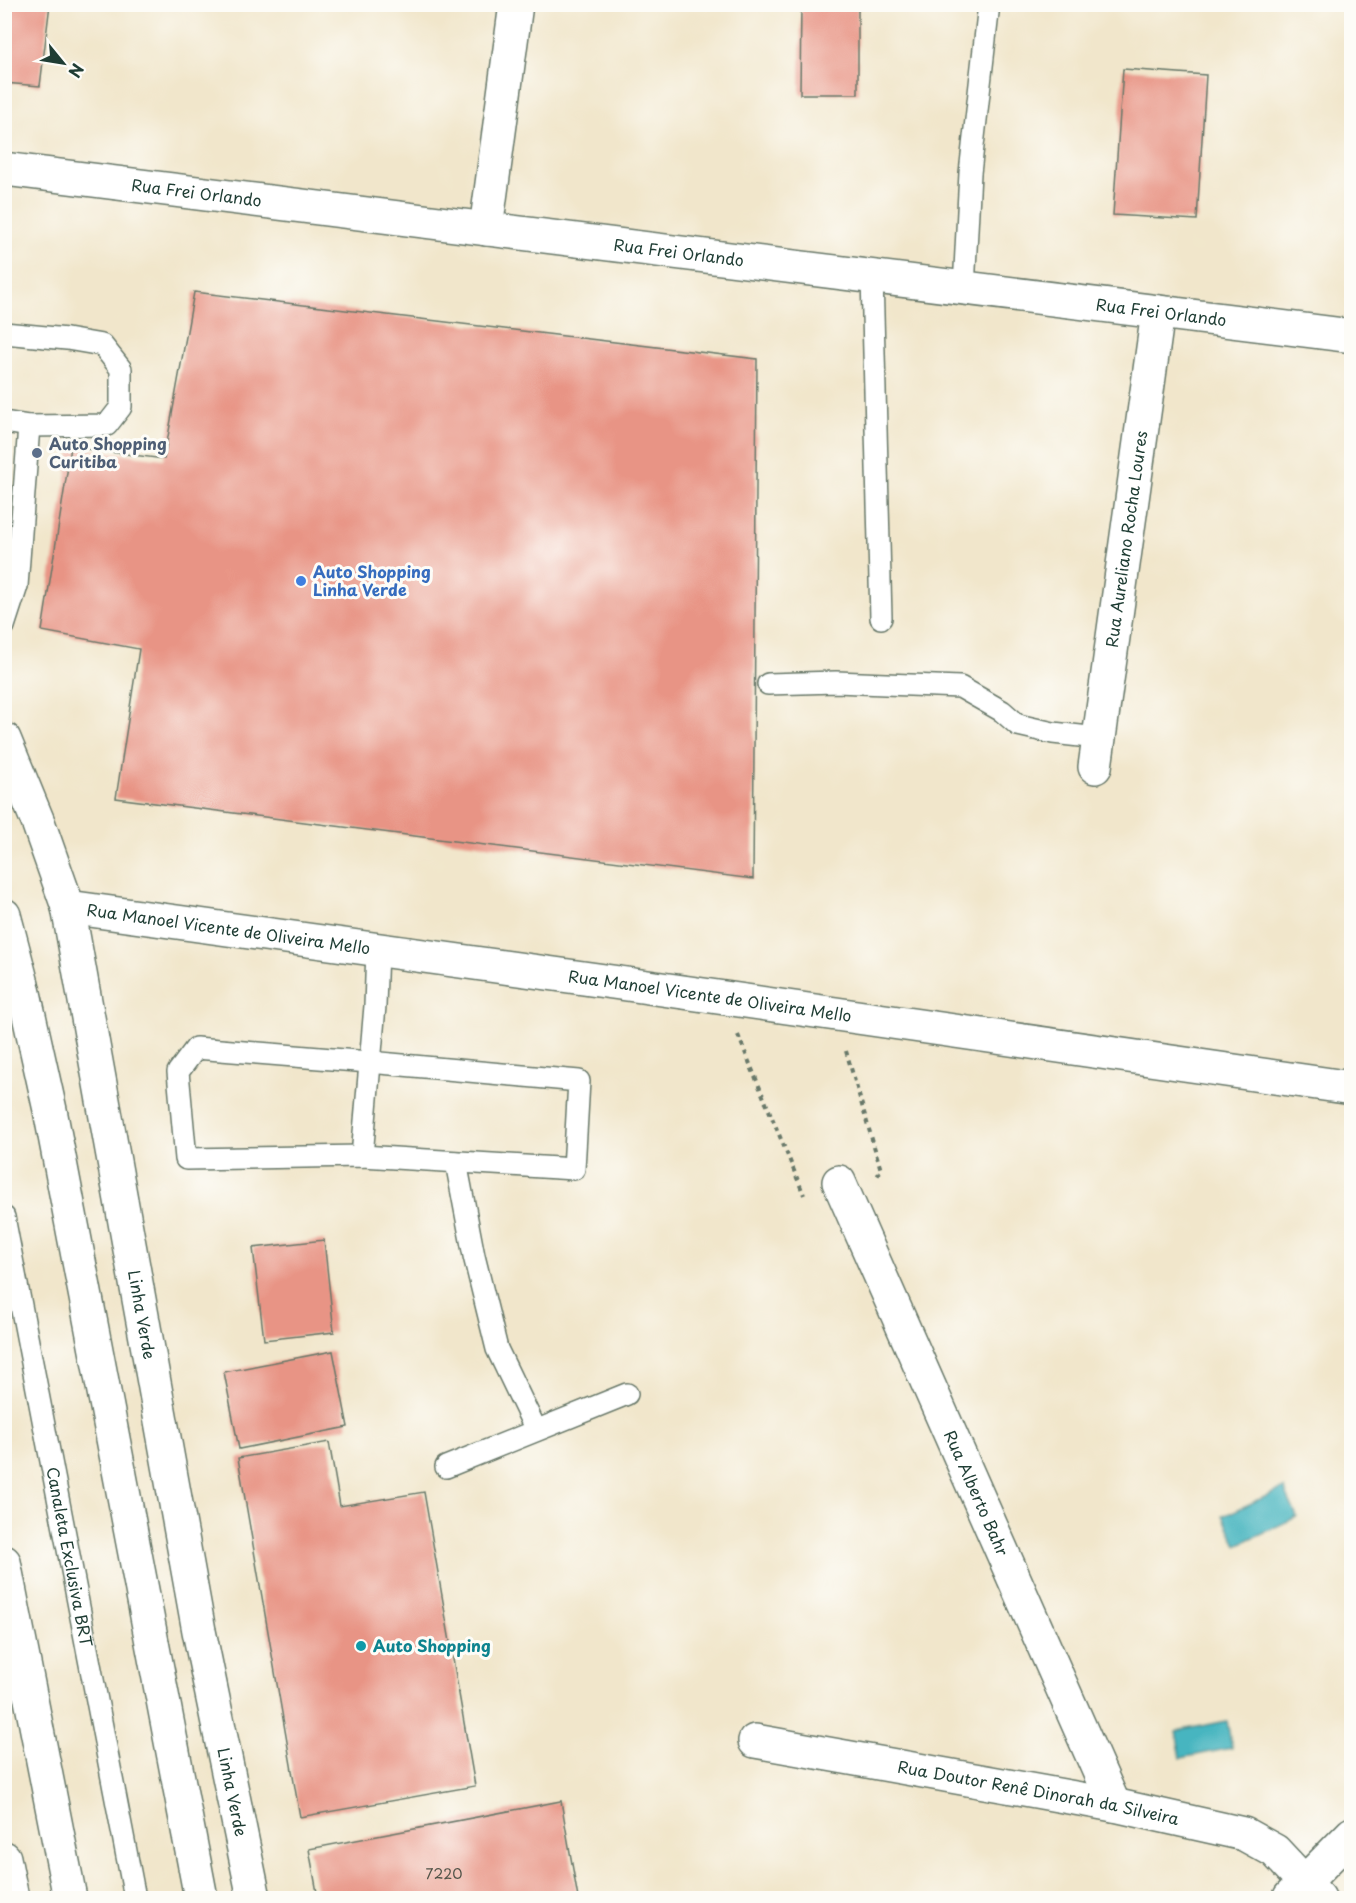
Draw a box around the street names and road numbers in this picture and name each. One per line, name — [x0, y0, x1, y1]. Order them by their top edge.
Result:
street label: Rua Frei Orlando — [130, 172, 263, 212]
street label: Rua Frei Orlando — [612, 232, 746, 272]
street label: Rua Frei Orlando — [1095, 291, 1228, 331]
street label: Rua Aureliano Rocha Loures — [1099, 429, 1152, 649]
street label: Rua Manoel Vicente de Oliveira Mello — [85, 897, 372, 960]
street label: Rua Manoel Vicente de Oliveira Mello — [567, 963, 853, 1027]
street label: Linha Verde — [123, 1268, 163, 1361]
street label: Rua Alberto Bahr — [939, 1426, 1016, 1560]
street label: Canaleta Exclusiva BRT — [41, 1465, 99, 1649]
street label: Linha Verde — [212, 1745, 254, 1838]
street label: Rua Doutor Renê Dinorah da Silveira — [896, 1754, 1181, 1830]

